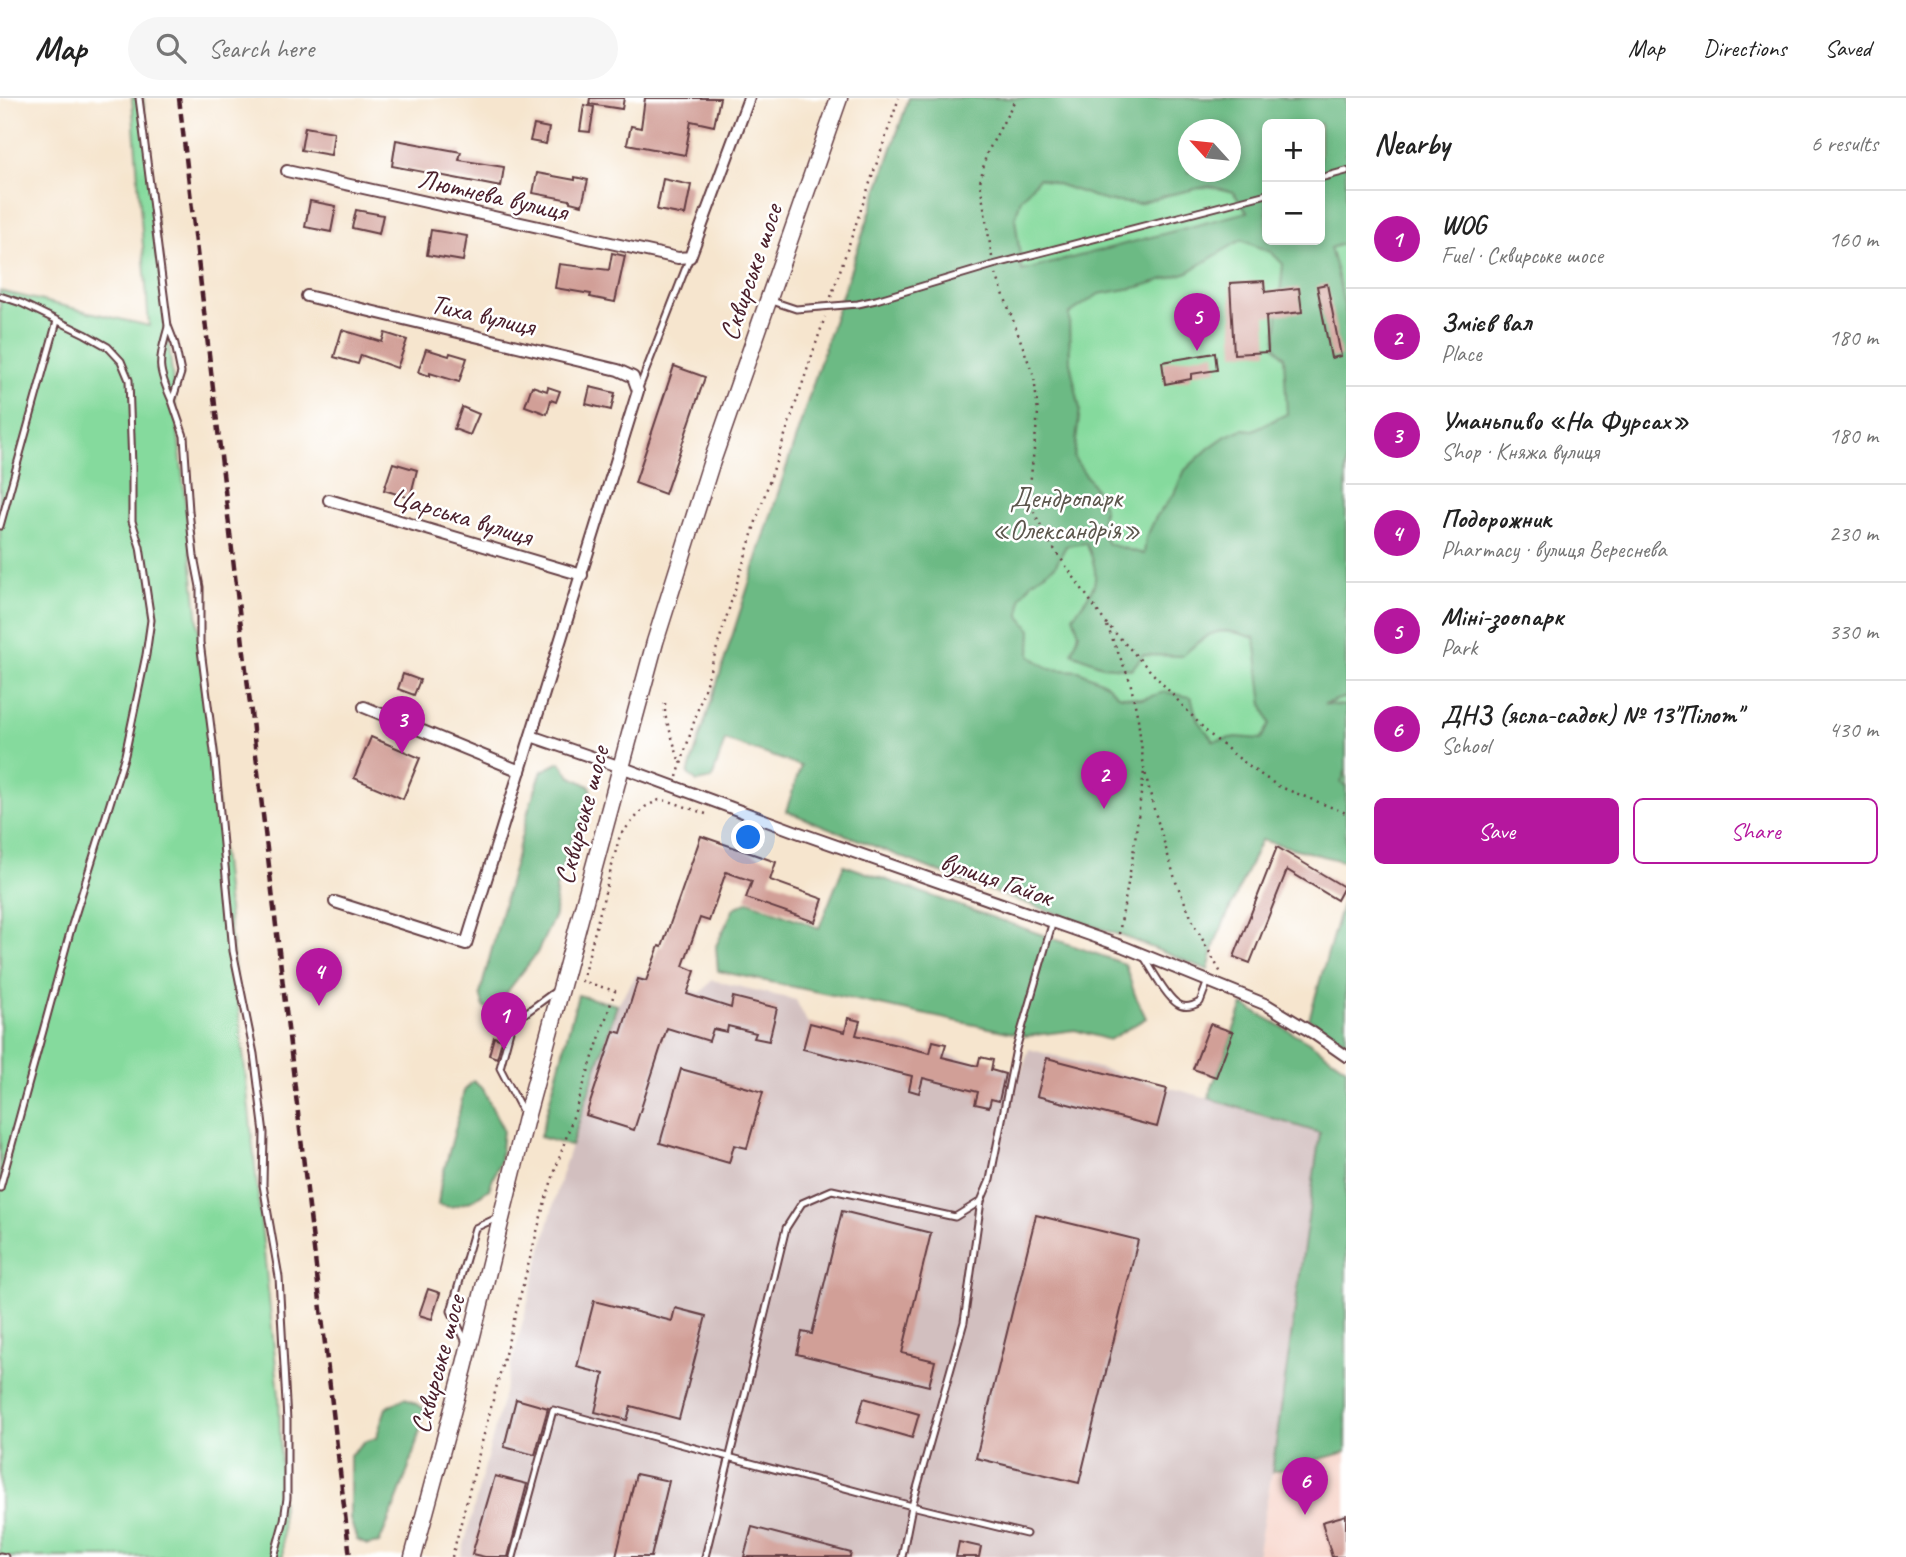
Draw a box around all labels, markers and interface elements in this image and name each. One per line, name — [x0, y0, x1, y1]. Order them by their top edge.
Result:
search box — [128, 17, 618, 80]
text: Map — [35, 27, 86, 69]
icon: search — [152, 29, 190, 67]
text: Search here — [208, 32, 314, 65]
text: Map — [1628, 33, 1665, 63]
text: Directions — [1703, 33, 1786, 63]
text: Saved — [1824, 33, 1871, 63]
north arrow — [1178, 119, 1241, 182]
map controls — [1262, 119, 1325, 245]
button: + — [1262, 119, 1325, 182]
text: Nearby — [1374, 125, 1450, 163]
text: 6 results — [1811, 129, 1878, 158]
street label: Лютнева вулиця — [415, 160, 573, 229]
button: − — [1262, 182, 1325, 245]
street label: Сквирське шосе — [711, 198, 791, 345]
text: WOG — [1441, 208, 1486, 241]
text: 1 — [1392, 225, 1402, 254]
text: 160 m — [1829, 225, 1878, 254]
text: Fuel · Сквирське шосе — [1441, 241, 1603, 270]
street label: Тиха вулиця — [428, 286, 540, 344]
pin: 5 — [1174, 293, 1220, 351]
text: Змієв вал — [1441, 306, 1531, 339]
text: 2 — [1392, 323, 1402, 352]
text: 180 m — [1829, 323, 1878, 352]
text: Place — [1441, 339, 1481, 368]
text: Уманьпиво «На Фурсах» — [1441, 404, 1689, 437]
text: 3 — [1392, 421, 1402, 450]
text: 180 m — [1829, 421, 1878, 450]
text: Shop · Княжа вулиця — [1441, 437, 1599, 466]
street label: Царська вулиця — [387, 478, 539, 554]
park label: Дендропарк «Олександрія» — [991, 480, 1141, 547]
text: Подорожник — [1441, 502, 1551, 535]
text: 4 — [1392, 519, 1402, 548]
text: 230 m — [1829, 519, 1878, 548]
text: Pharmacy · вулиця Вереснева — [1441, 535, 1666, 564]
text: Міні-зоопарк — [1441, 600, 1563, 633]
text: 5 — [1392, 617, 1402, 646]
text: 330 m — [1829, 617, 1878, 646]
text: Park — [1441, 633, 1477, 662]
pin: 3 — [379, 696, 425, 754]
text: ДНЗ (ясла-садок) № 13"Пілот" — [1441, 698, 1742, 731]
text: 6 — [1392, 715, 1402, 744]
text: 430 m — [1829, 715, 1878, 744]
text: School — [1441, 731, 1490, 760]
street label: Сквирське шосе — [546, 740, 617, 888]
pin: 2 — [1081, 751, 1127, 809]
button: Save — [1374, 798, 1619, 864]
button: Share — [1633, 798, 1878, 864]
your location — [731, 820, 765, 854]
street label: вулиця Гайок — [936, 843, 1060, 915]
pin: 4 — [296, 948, 342, 1006]
pin: 1 — [481, 992, 527, 1050]
street label: Сквирське шосе — [402, 1289, 473, 1437]
pin: 6 — [1282, 1457, 1328, 1515]

